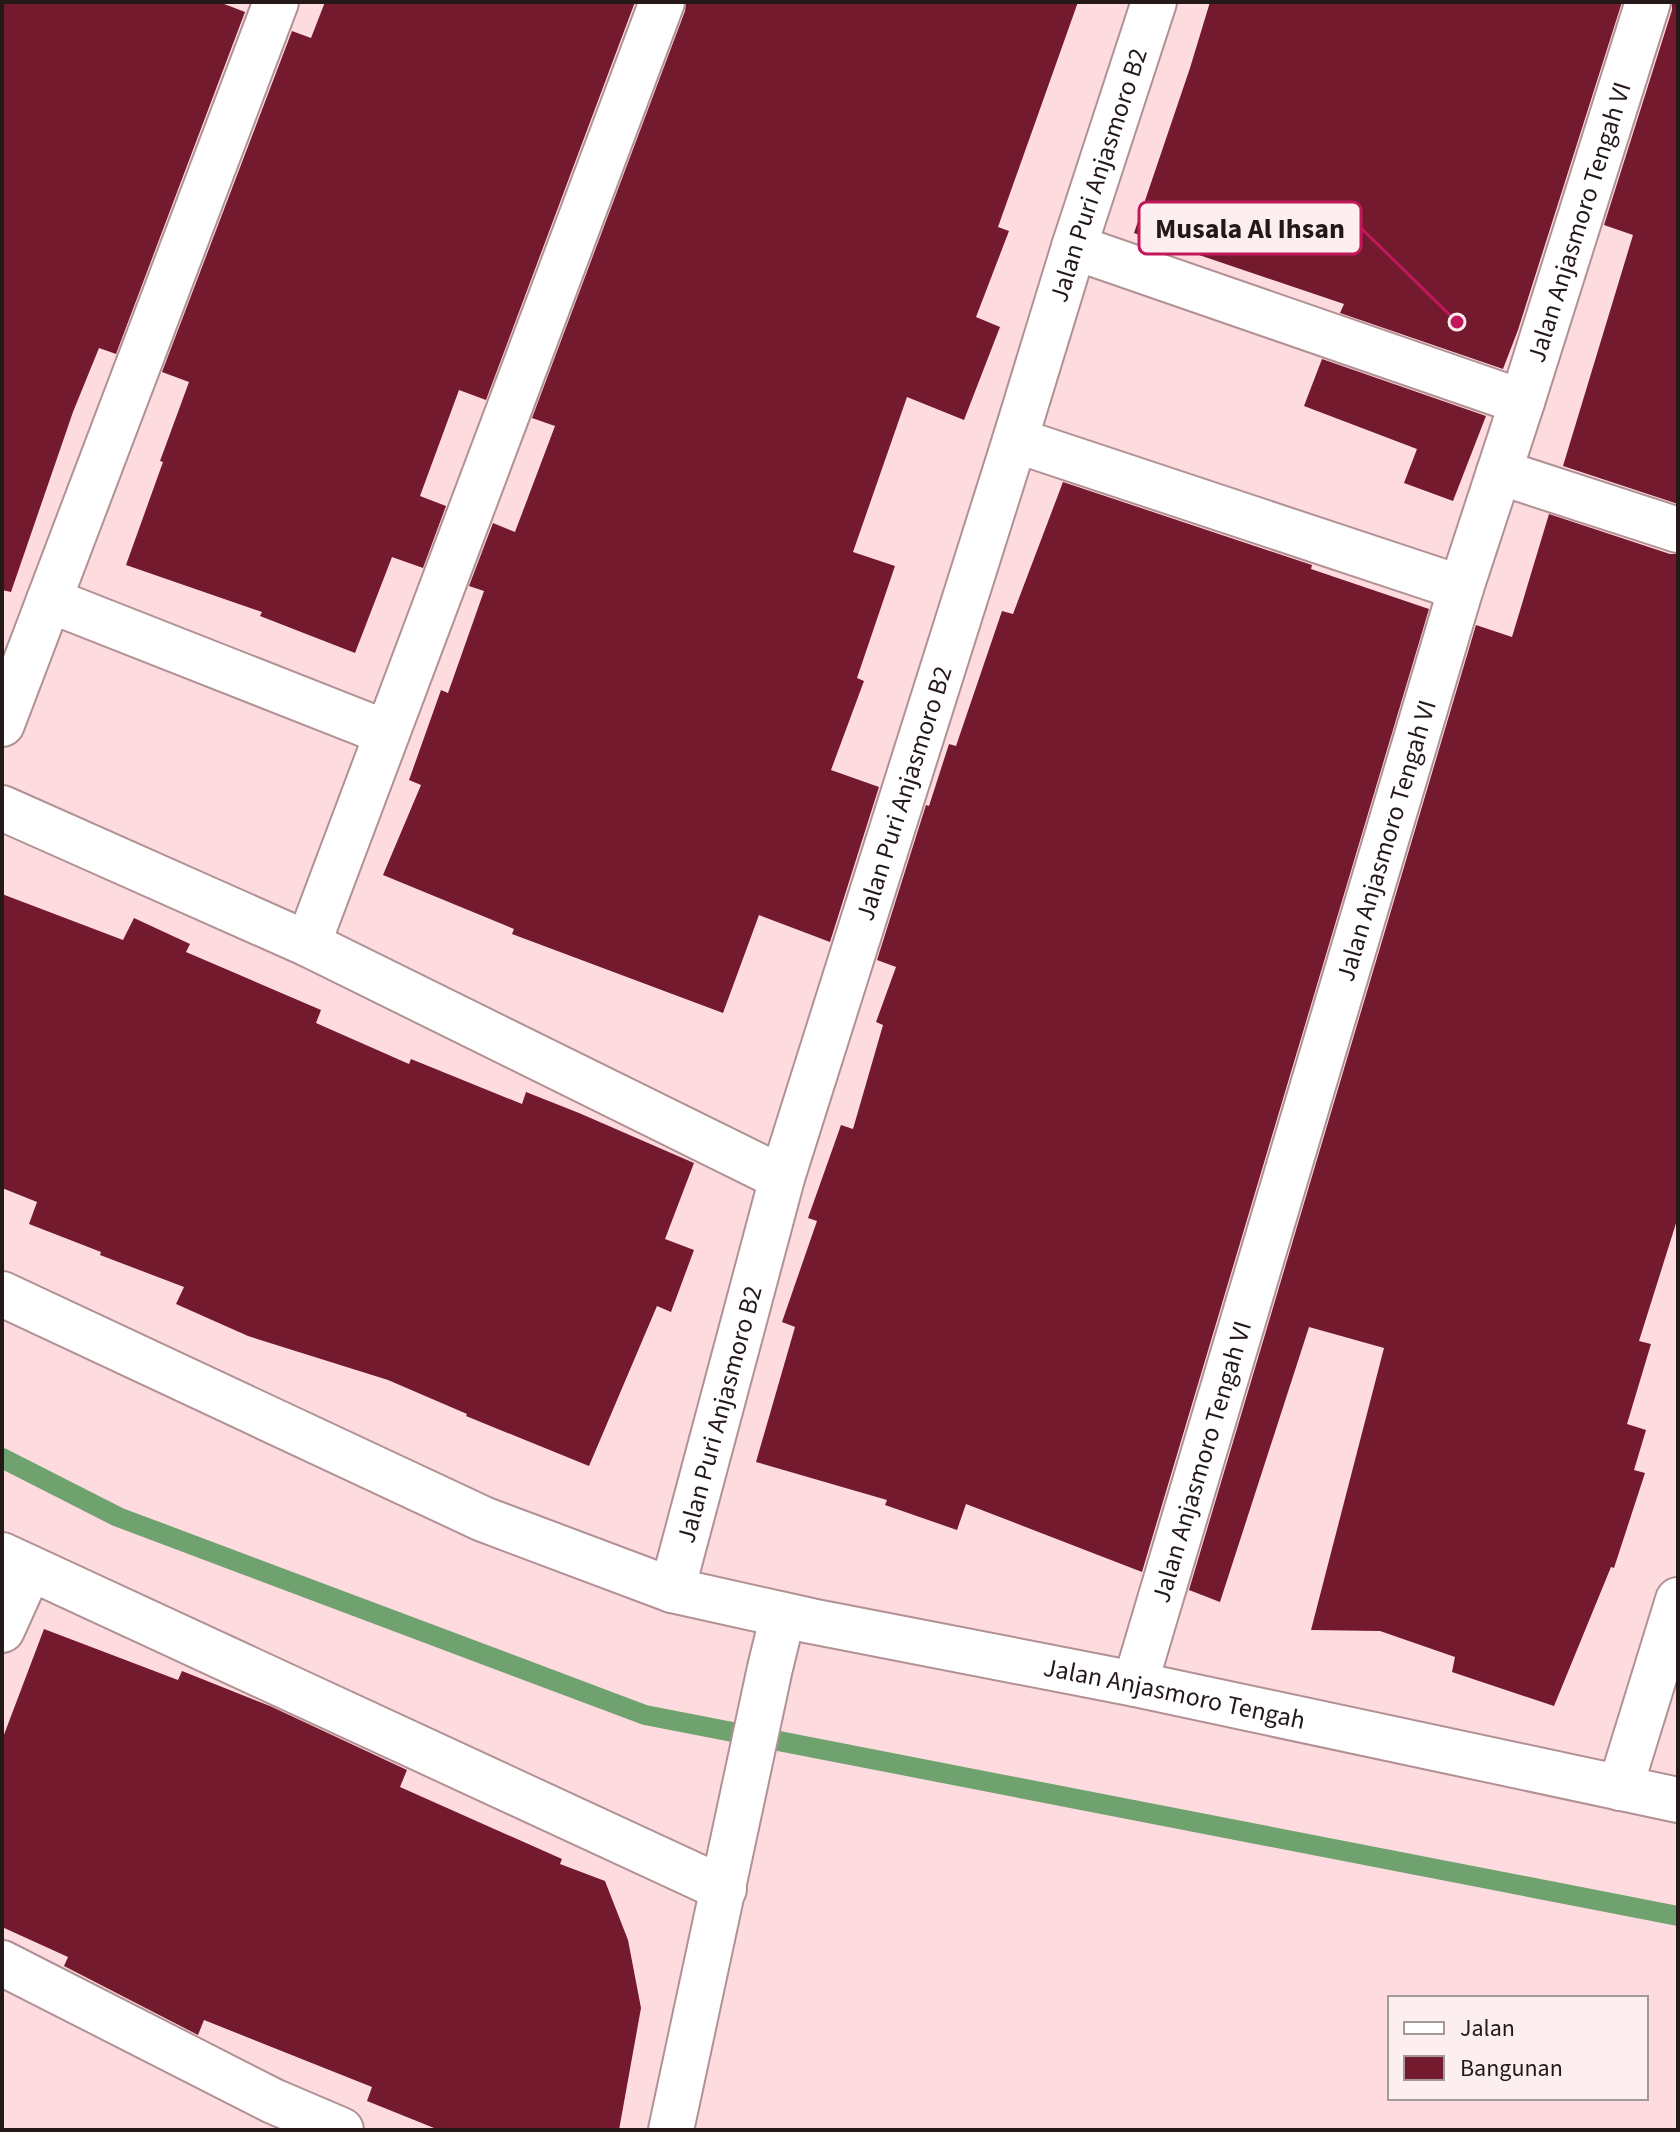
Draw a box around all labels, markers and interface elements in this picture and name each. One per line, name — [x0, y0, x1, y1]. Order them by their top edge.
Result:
street label: Jalan Puri Anjasmoro B2 — [1040, 43, 1156, 307]
street label: Jalan Anjasmoro Tengah VI — [1517, 77, 1640, 367]
callout: Musala Al Ihsan — [1139, 202, 1361, 254]
text: Musala Al Ihsan — [1155, 209, 1345, 249]
street label: Jalan Puri Anjasmoro B2 — [846, 661, 961, 925]
street label: Jalan Anjasmoro Tengah VI — [1327, 695, 1445, 986]
street label: Jalan Puri Anjasmoro B2 — [667, 1281, 771, 1547]
street label: Jalan Anjasmoro Tengah VI — [1142, 1316, 1261, 1607]
street label: Jalan Anjasmoro Tengah — [1040, 1648, 1309, 1738]
legend — [1388, 1996, 1648, 2100]
text: Jalan — [1460, 2011, 1515, 2046]
text: Bangunan — [1460, 2051, 1563, 2086]

